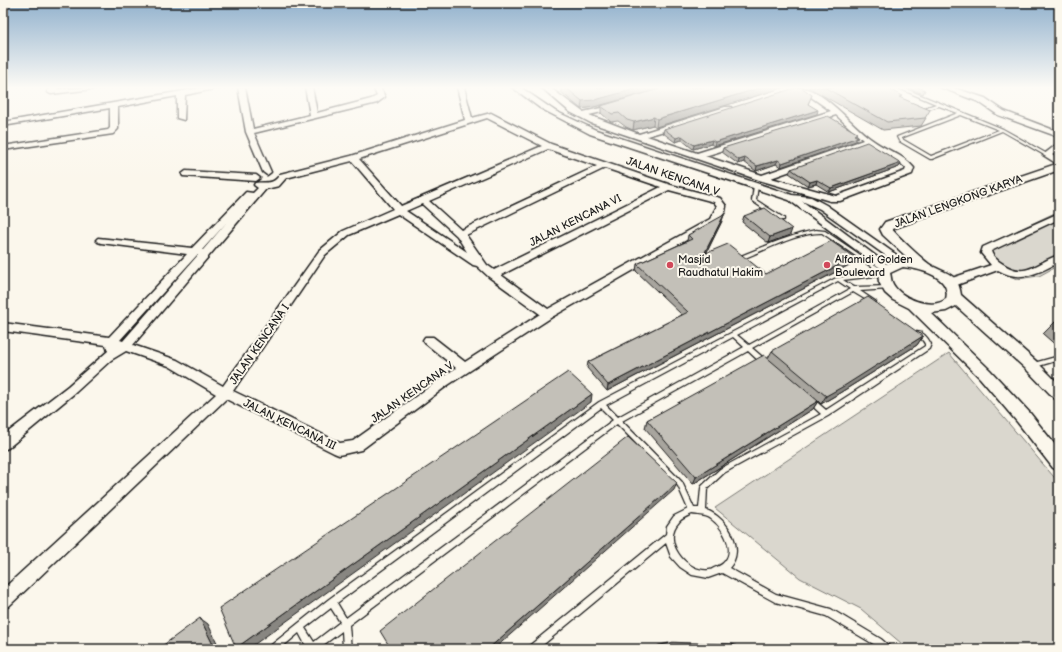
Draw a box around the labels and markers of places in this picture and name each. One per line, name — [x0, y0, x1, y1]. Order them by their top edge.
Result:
place label: Masjid Raudhatul Hakim — [678, 253, 763, 279]
place label: Alfamidi Golden Boulevard — [835, 253, 913, 279]
marker: Masjid Raudhatul Hakim — [665, 260, 675, 270]
marker: Alfamidi Golden Boulevard — [822, 260, 832, 270]

